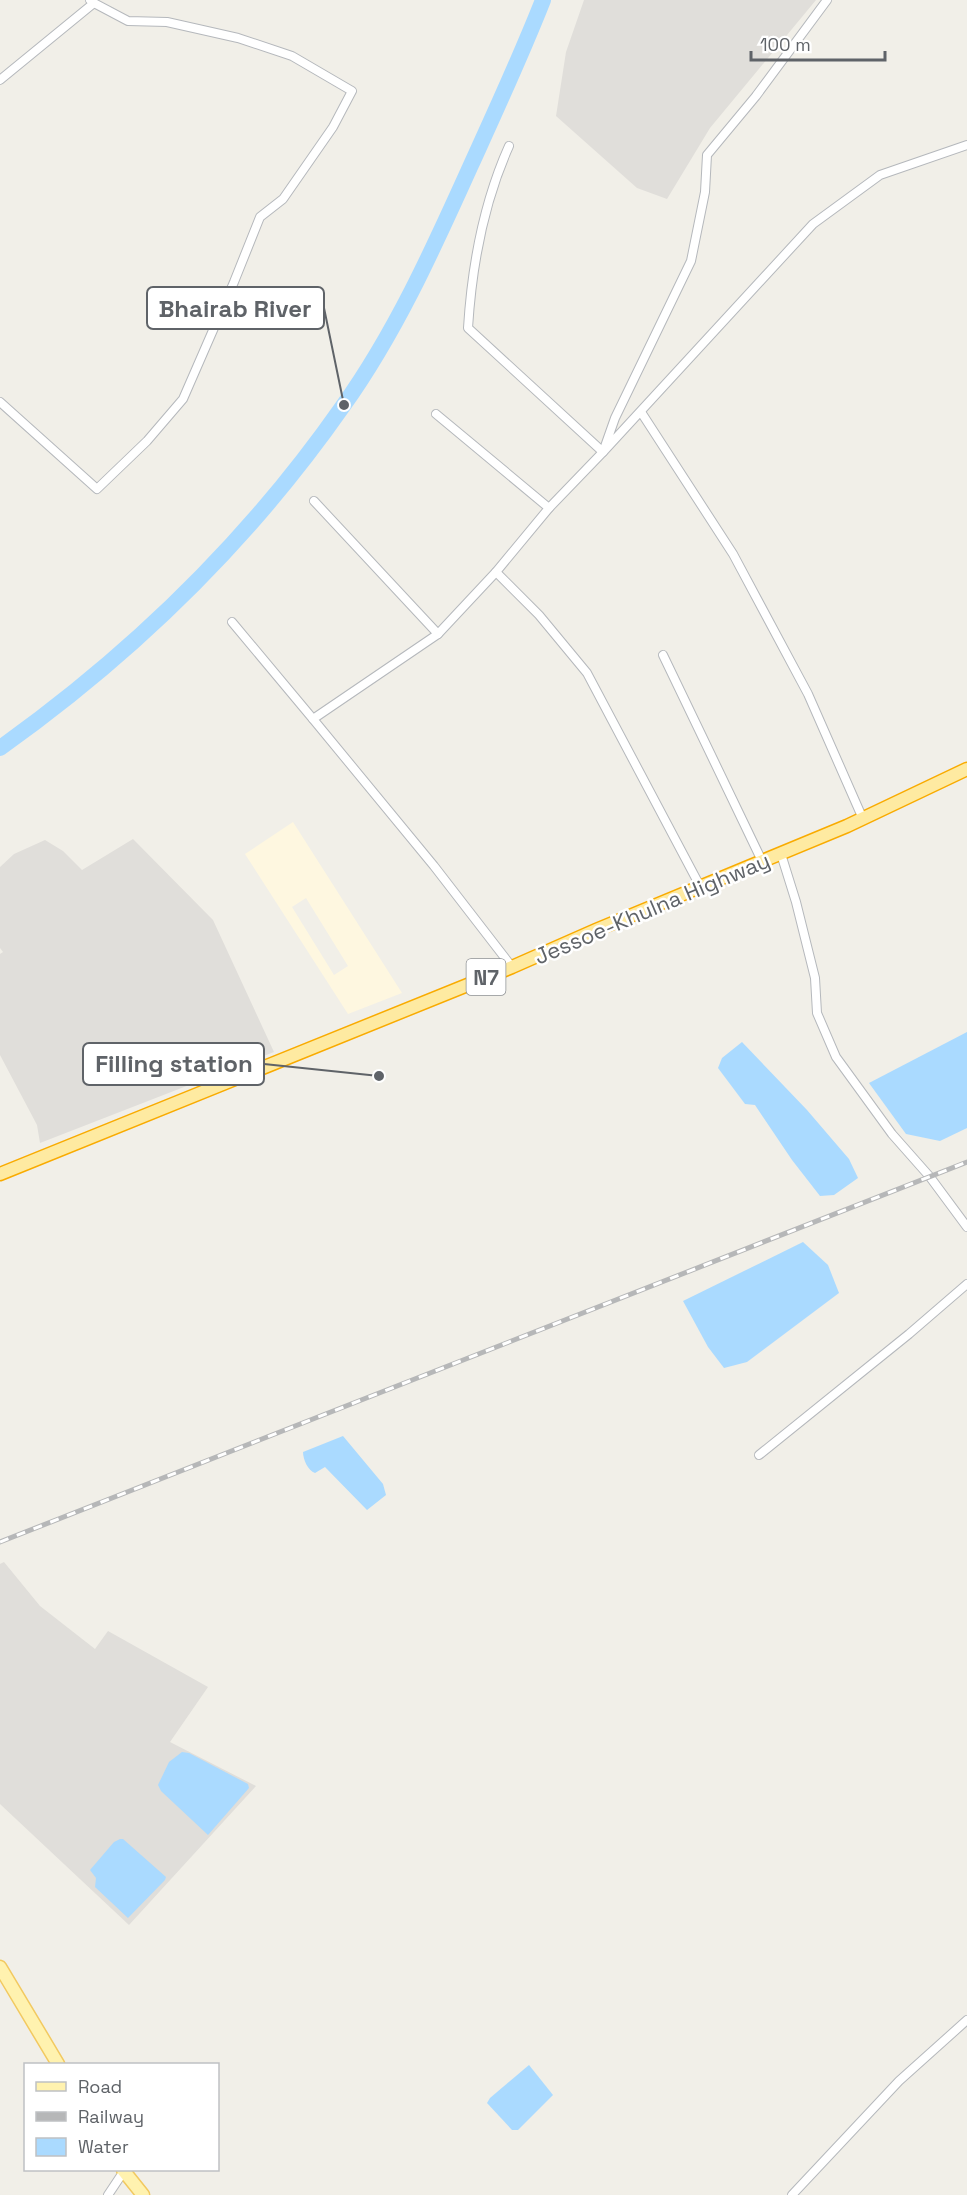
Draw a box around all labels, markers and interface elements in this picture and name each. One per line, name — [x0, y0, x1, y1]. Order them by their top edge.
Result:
scale bar — [751, 24, 884, 62]
text: 100 m — [760, 33, 811, 56]
callout: Bhairab River — [147, 287, 324, 329]
text: Bhairab River — [158, 293, 312, 324]
street label: Jessoe-Khulna Highway — [530, 846, 774, 970]
road number: N7 — [466, 959, 506, 995]
callout: Filling station — [83, 1043, 264, 1085]
text: Filling station — [95, 1048, 253, 1079]
legend — [24, 2063, 219, 2171]
text: Road — [78, 2075, 122, 2098]
text: Railway — [78, 2105, 144, 2128]
text: Water — [78, 2135, 129, 2158]

